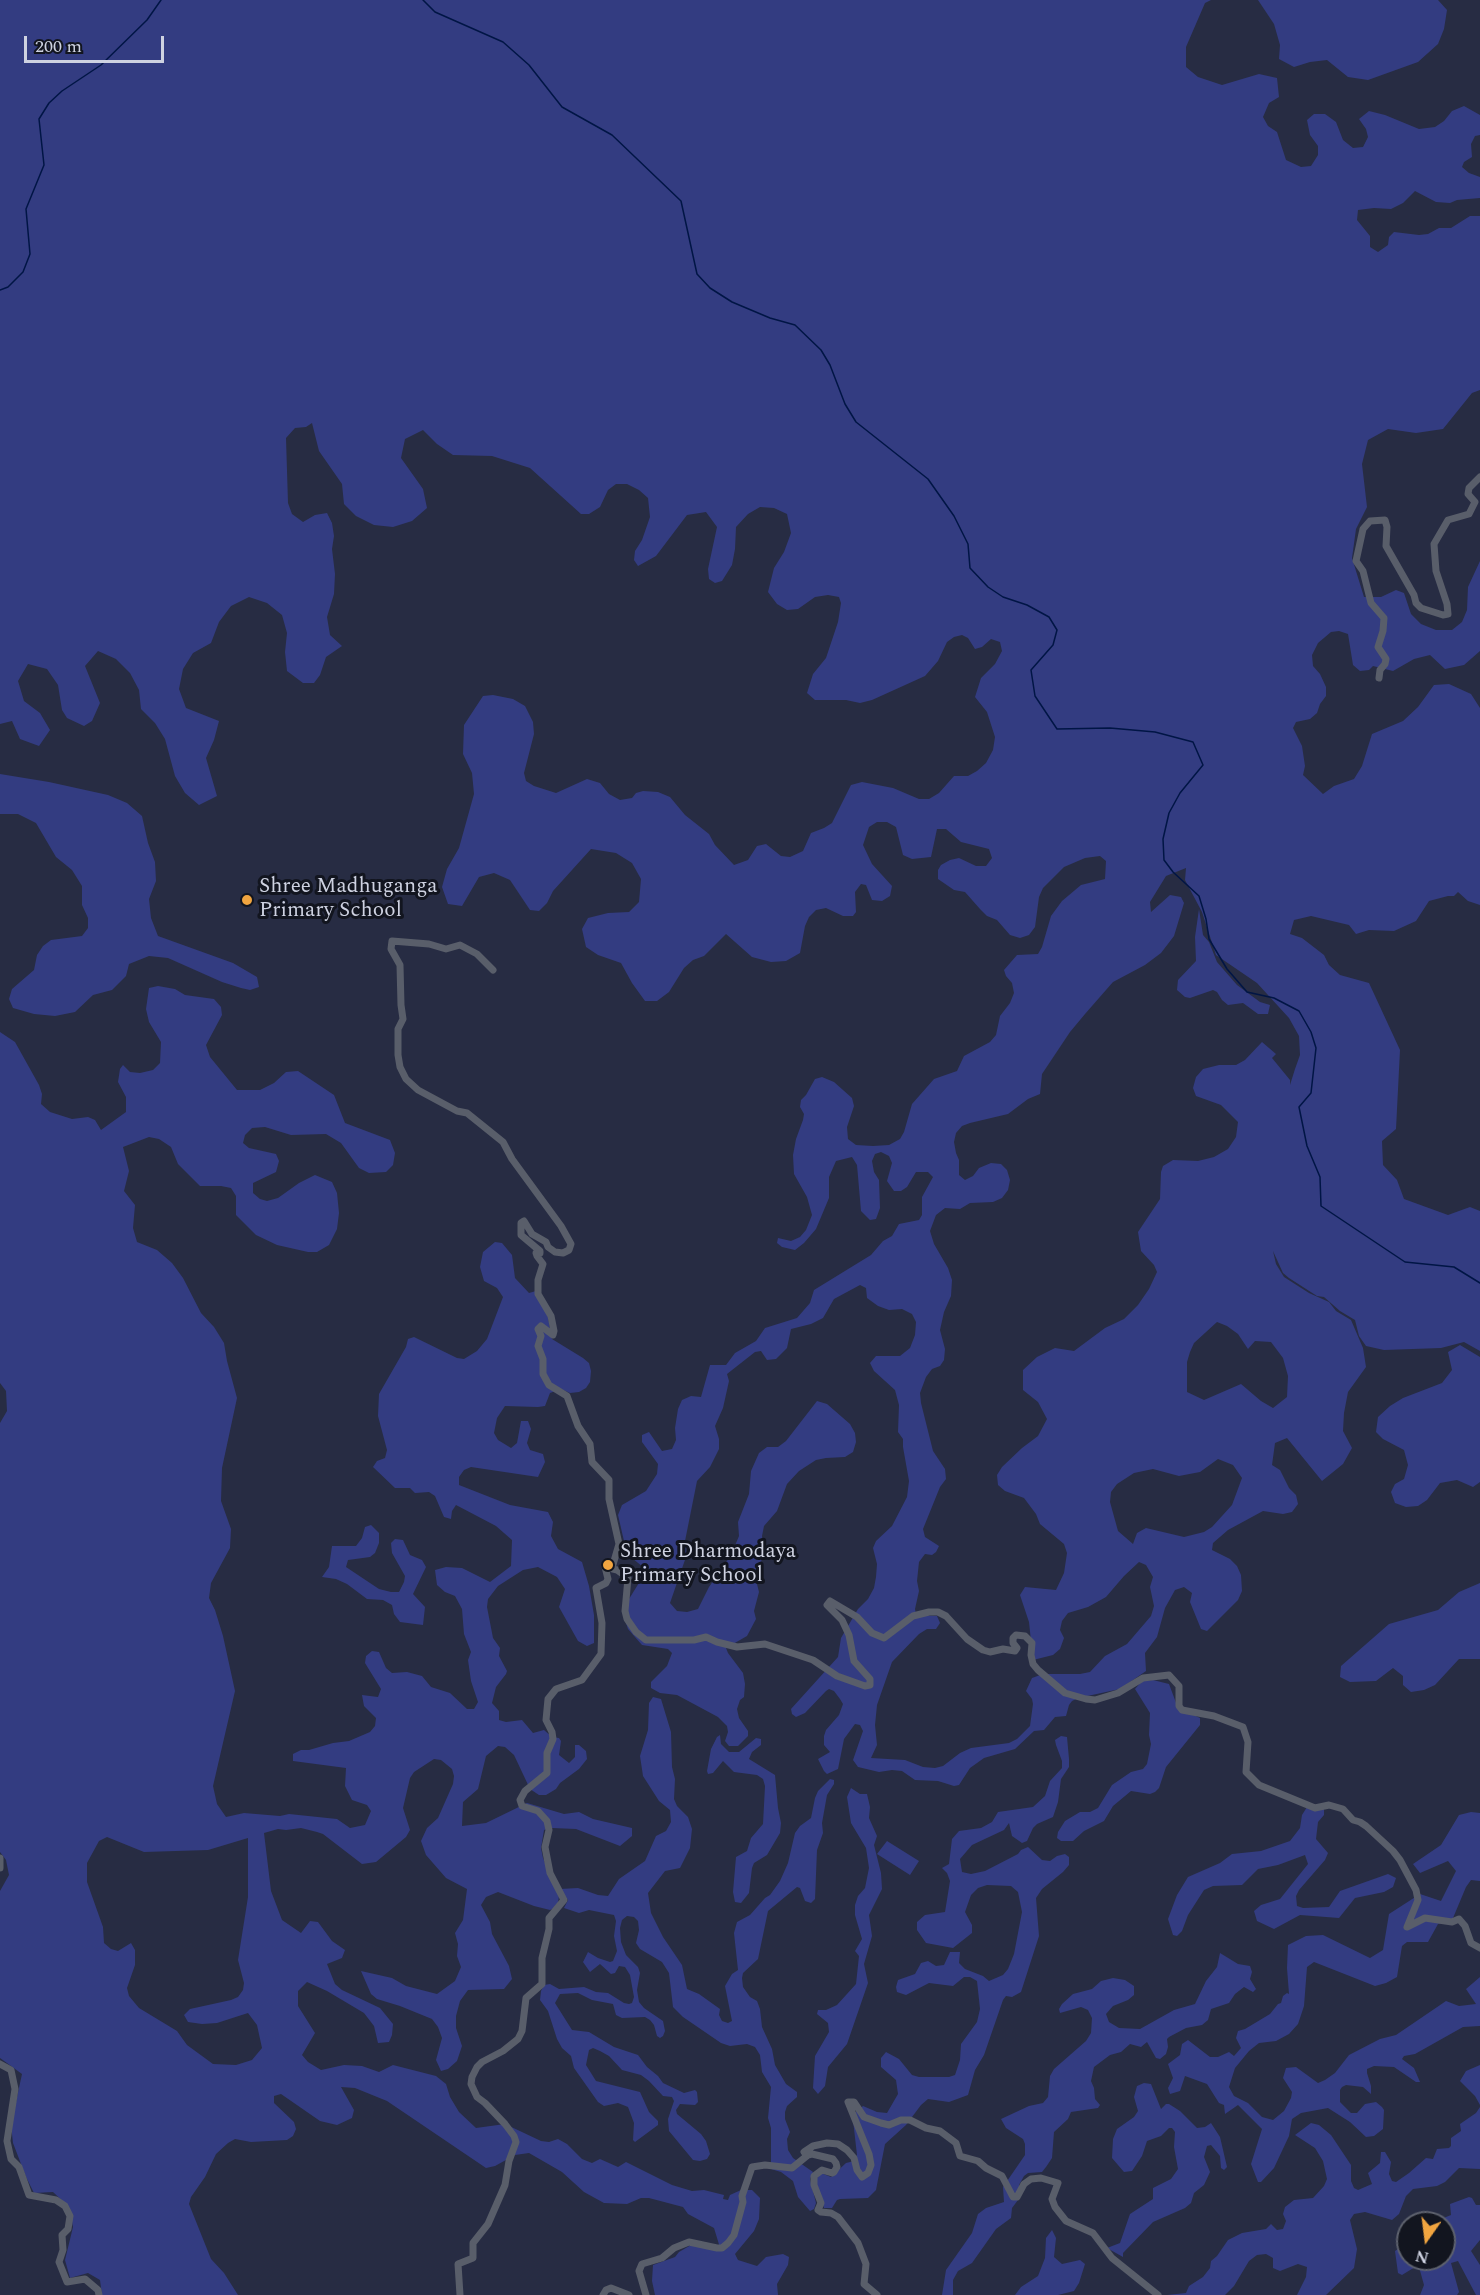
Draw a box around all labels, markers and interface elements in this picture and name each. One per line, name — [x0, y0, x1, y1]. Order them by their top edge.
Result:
scale bar — [27, 24, 166, 62]
text: 200 m — [35, 33, 82, 60]
place label: Shree Madhuganga Primary School — [259, 875, 438, 925]
marker: Shree Madhuganga Primary School — [240, 893, 254, 907]
place label: Shree Dharmodaya Primary School — [620, 1540, 796, 1590]
marker: Shree Dharmodaya Primary School — [601, 1558, 615, 1572]
north arrow — [1396, 2211, 1456, 2271]
text: N — [1413, 2243, 1431, 2270]

